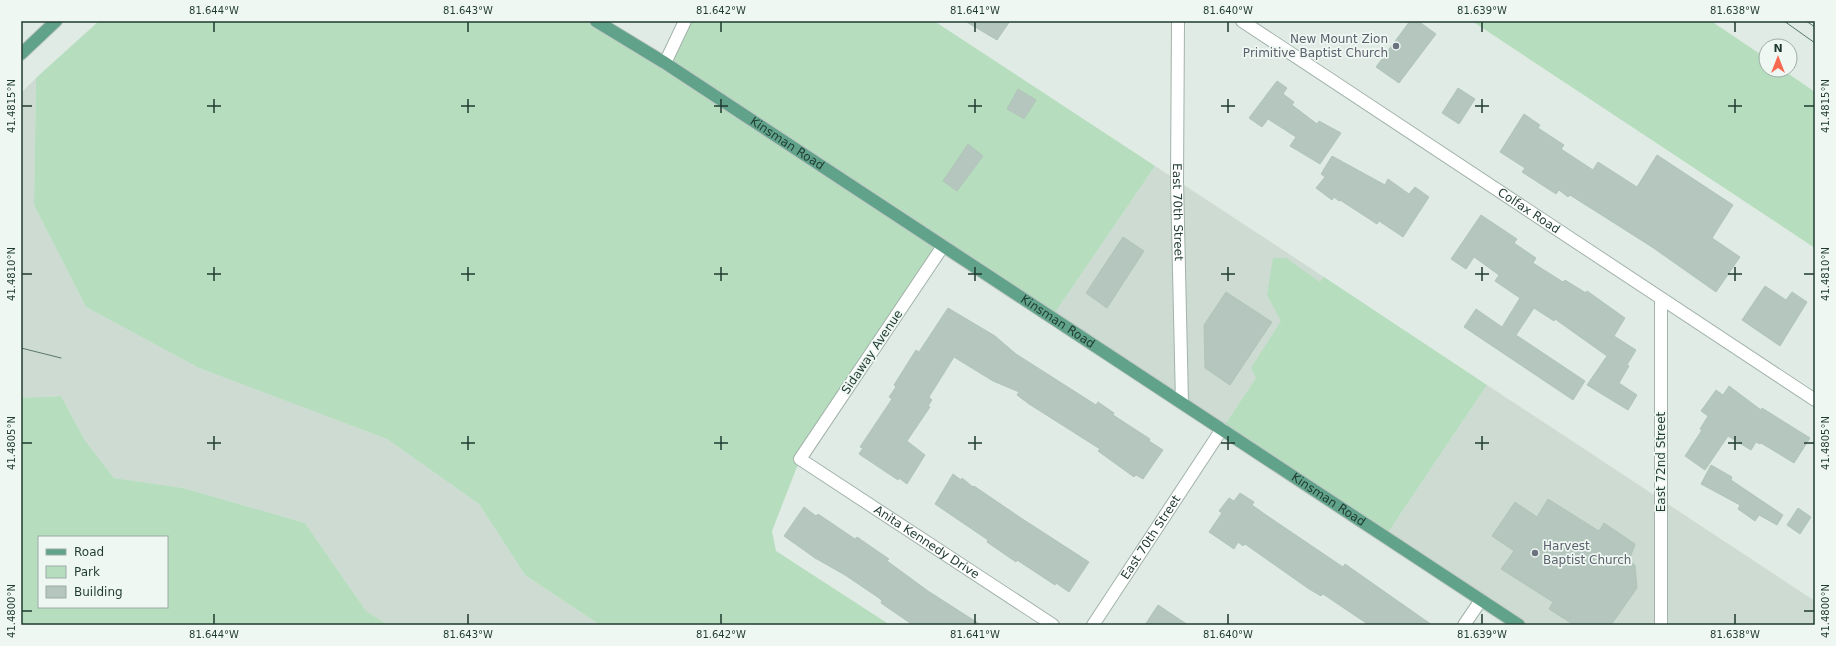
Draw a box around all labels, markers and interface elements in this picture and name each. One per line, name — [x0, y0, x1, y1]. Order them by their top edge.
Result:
text: 81.644°W — [189, 5, 239, 16]
text: 81.643°W — [443, 5, 493, 16]
text: 81.642°W — [696, 5, 746, 16]
text: 81.641°W — [950, 5, 1000, 16]
text: 81.640°W — [1203, 5, 1253, 16]
text: 81.639°W — [1457, 5, 1507, 16]
text: 81.638°W — [1710, 5, 1760, 16]
place label: New Mount Zion Primitive Baptist Church — [1243, 32, 1388, 60]
north arrow — [1758, 38, 1798, 78]
marker: New Mount Zion Primitive Baptist Church — [1391, 41, 1401, 51]
text: N — [1773, 42, 1783, 55]
text: 41.4815°N — [6, 79, 17, 133]
text: 41.4815°N — [1820, 79, 1831, 133]
street label: Kinsman Road — [747, 114, 827, 173]
street label: East 70th Street — [1170, 163, 1186, 261]
street label: Colfax Road — [1495, 185, 1563, 236]
text: 41.4810°N — [6, 247, 17, 301]
text: 41.4810°N — [1820, 247, 1831, 301]
street label: Kinsman Road — [1018, 292, 1097, 351]
street label: Sidaway Avenue — [839, 307, 905, 397]
street label: East 72nd Street — [1654, 411, 1668, 512]
text: 41.4805°N — [6, 416, 17, 470]
text: 41.4805°N — [1820, 416, 1831, 470]
street label: Kinsman Road — [1289, 470, 1368, 529]
street label: East 70th Street — [1118, 492, 1184, 582]
street label: Anita Kennedy Drive — [871, 503, 982, 582]
legend — [38, 536, 168, 608]
place label: Harvest Baptist Church — [1543, 539, 1631, 567]
text: Road — [74, 545, 104, 559]
marker: Harvest Baptist Church — [1530, 548, 1540, 558]
text: Park — [74, 565, 100, 579]
text: 41.4800°N — [6, 584, 17, 638]
text: 41.4800°N — [1820, 584, 1831, 638]
text: Building — [74, 585, 123, 599]
text: 81.644°W — [189, 629, 239, 640]
text: 81.643°W — [443, 629, 493, 640]
text: 81.642°W — [696, 629, 746, 640]
text: 81.641°W — [950, 629, 1000, 640]
text: 81.640°W — [1203, 629, 1253, 640]
text: 81.639°W — [1457, 629, 1507, 640]
text: 81.638°W — [1710, 629, 1760, 640]

